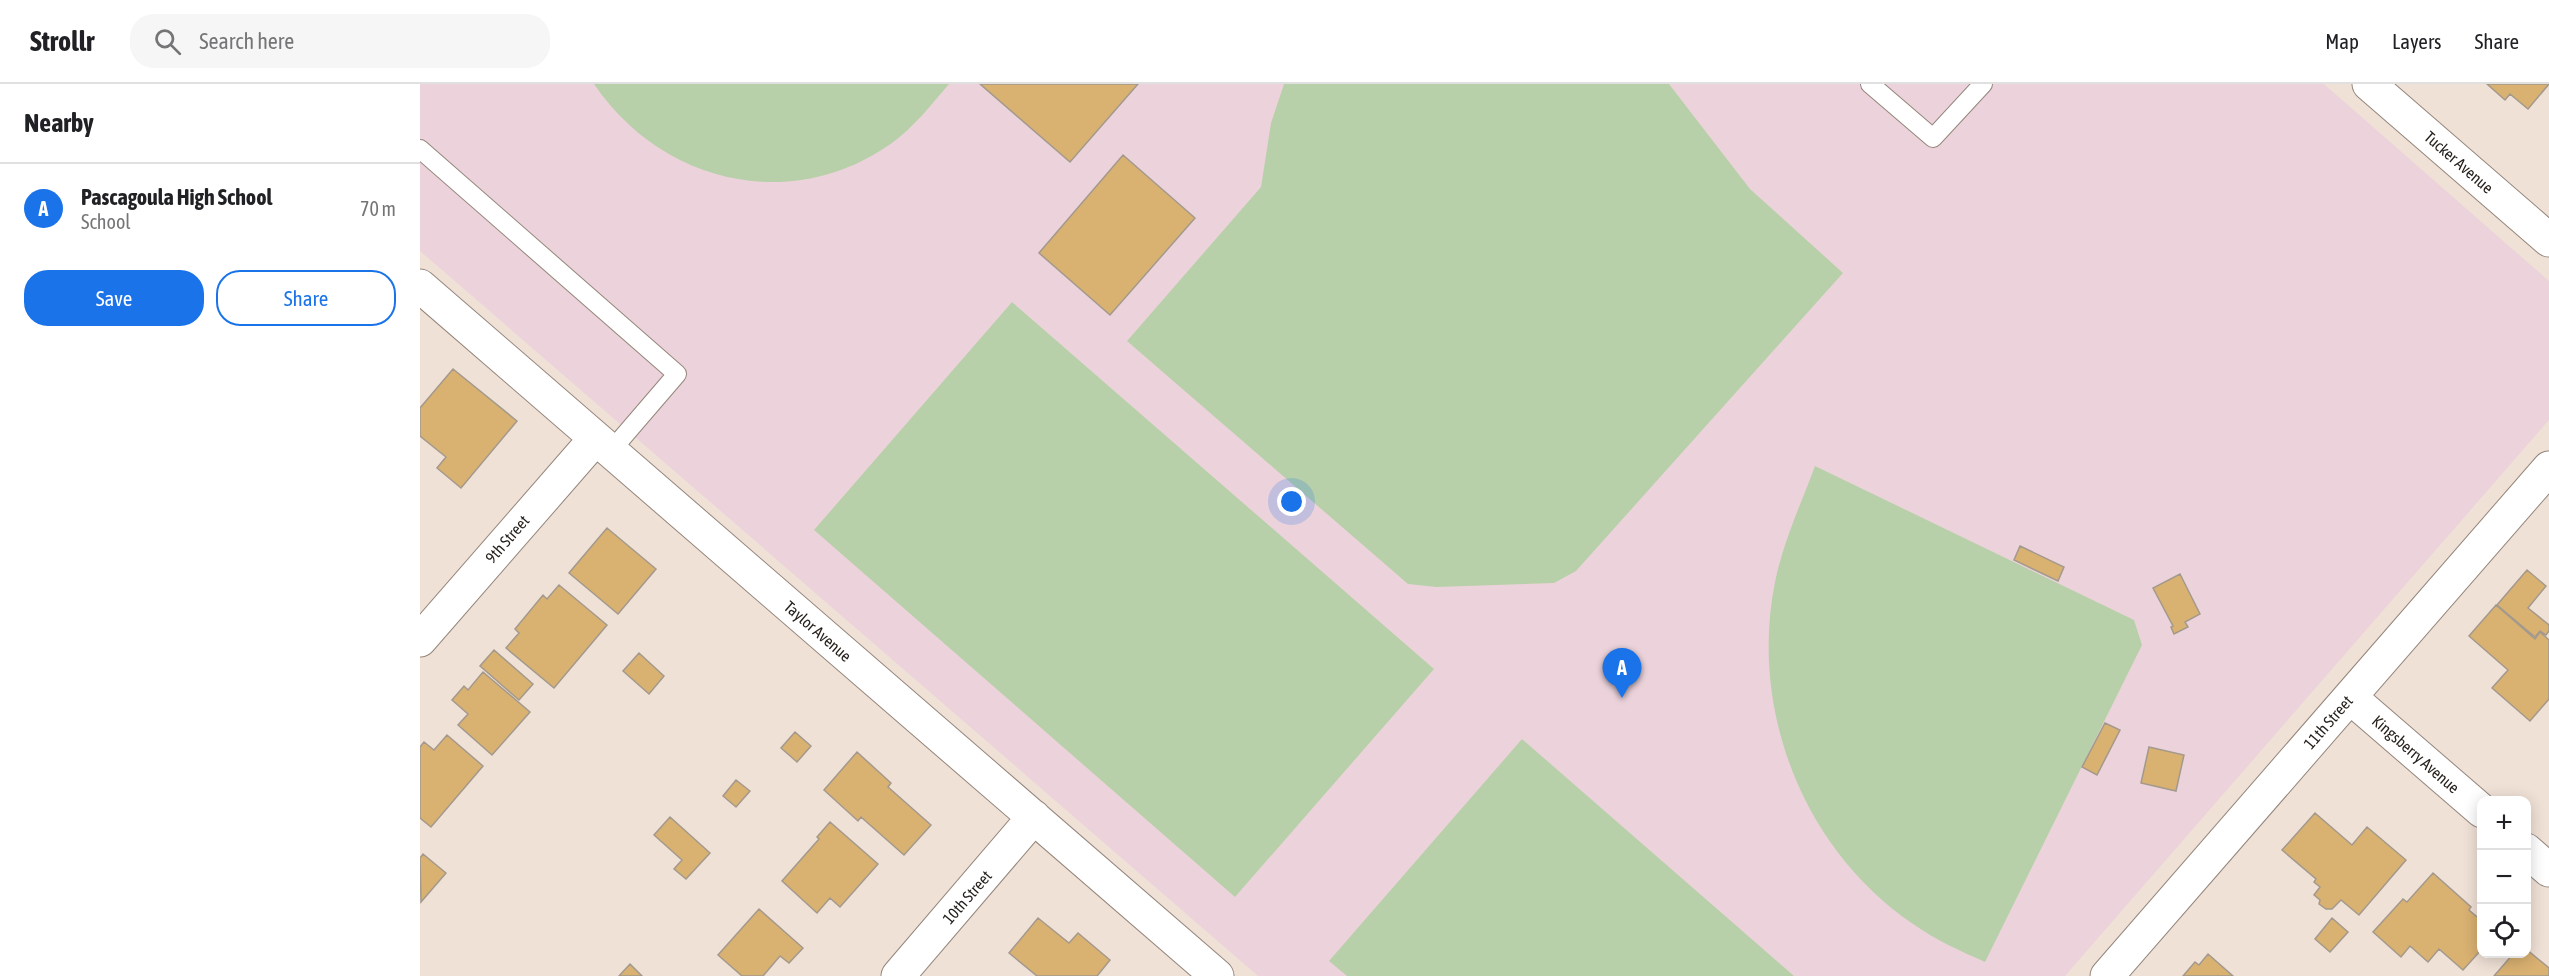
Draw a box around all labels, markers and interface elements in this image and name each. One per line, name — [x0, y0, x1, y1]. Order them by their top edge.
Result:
search box — [130, 14, 550, 68]
text: Strollr — [30, 25, 94, 57]
icon: search — [151, 25, 184, 58]
text: Search here — [199, 28, 294, 54]
text: Map — [2325, 29, 2359, 53]
text: Layers — [2392, 29, 2442, 53]
text: Share — [2475, 29, 2519, 53]
text: Nearby — [24, 108, 94, 138]
street label: Tucker Avenue — [2421, 127, 2497, 197]
text: Pascagoula High School — [81, 184, 272, 210]
text: A — [39, 197, 48, 220]
text: 70 m — [360, 197, 396, 220]
text: School — [81, 210, 131, 233]
button: Save — [24, 270, 204, 326]
button: Share — [216, 270, 396, 326]
your location — [1277, 487, 1306, 516]
street label: 9th Street — [481, 511, 533, 566]
street label: Taylor Avenue — [780, 597, 855, 666]
pin: A — [1602, 648, 1642, 698]
street label: 11th Street — [2300, 691, 2356, 752]
street label: Kingsberry Avenue — [2368, 711, 2463, 797]
map controls — [2477, 796, 2531, 958]
button: + — [2477, 796, 2531, 850]
button: − — [2477, 850, 2531, 904]
street label: 10th Street — [939, 866, 995, 927]
button: locate — [2477, 904, 2531, 958]

